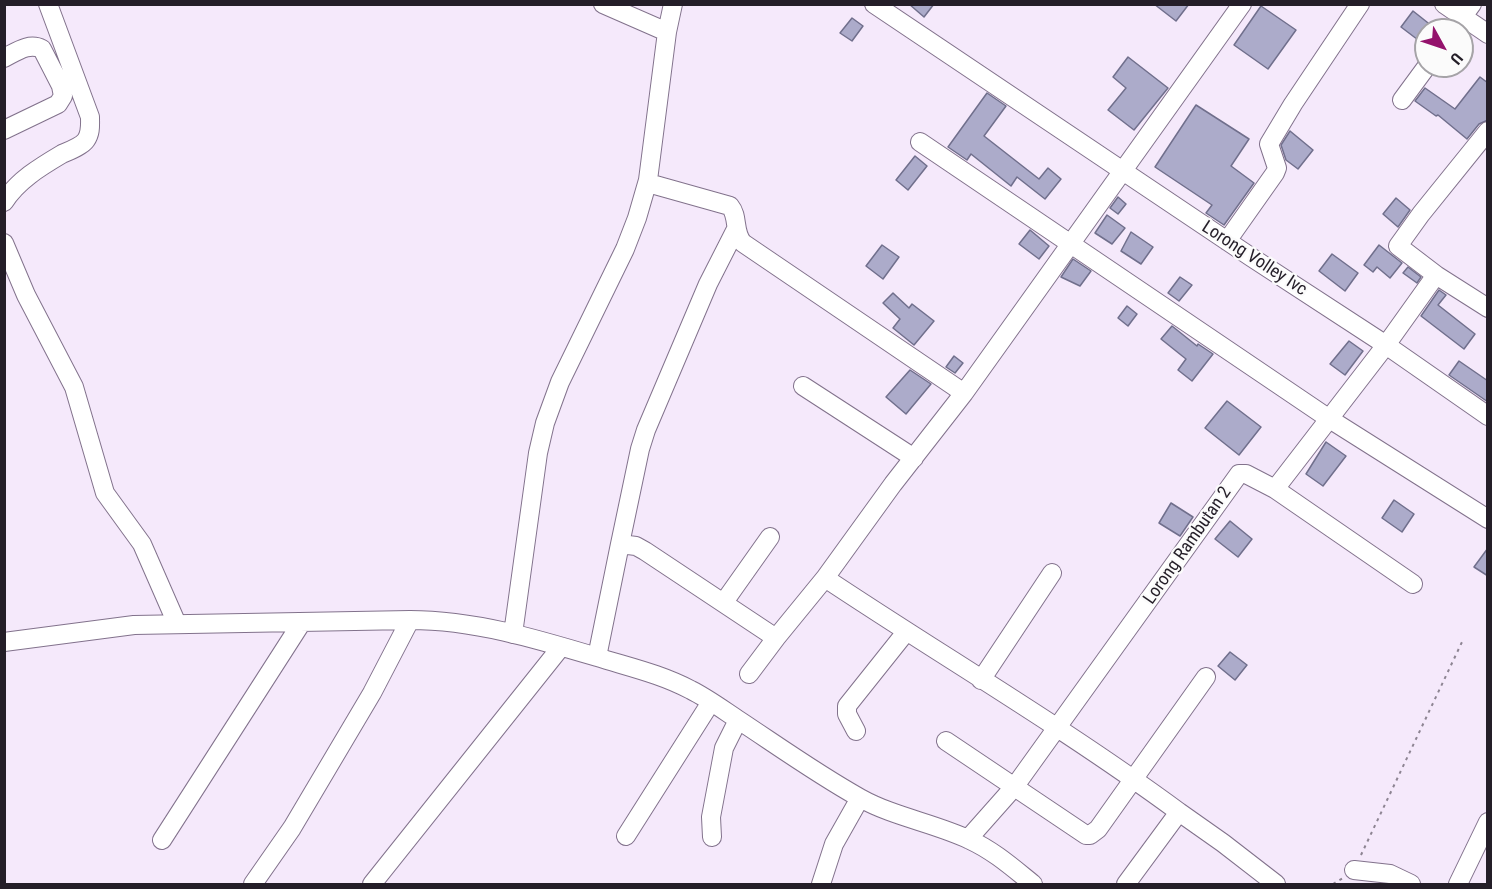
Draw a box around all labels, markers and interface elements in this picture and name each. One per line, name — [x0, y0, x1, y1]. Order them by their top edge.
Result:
north arrow — [1414, 18, 1474, 78]
text: U — [1446, 49, 1467, 68]
street label: Lorong Volley Ivc — [1197, 217, 1311, 301]
street label: Lorong Rambutan 2 — [1139, 483, 1237, 609]

